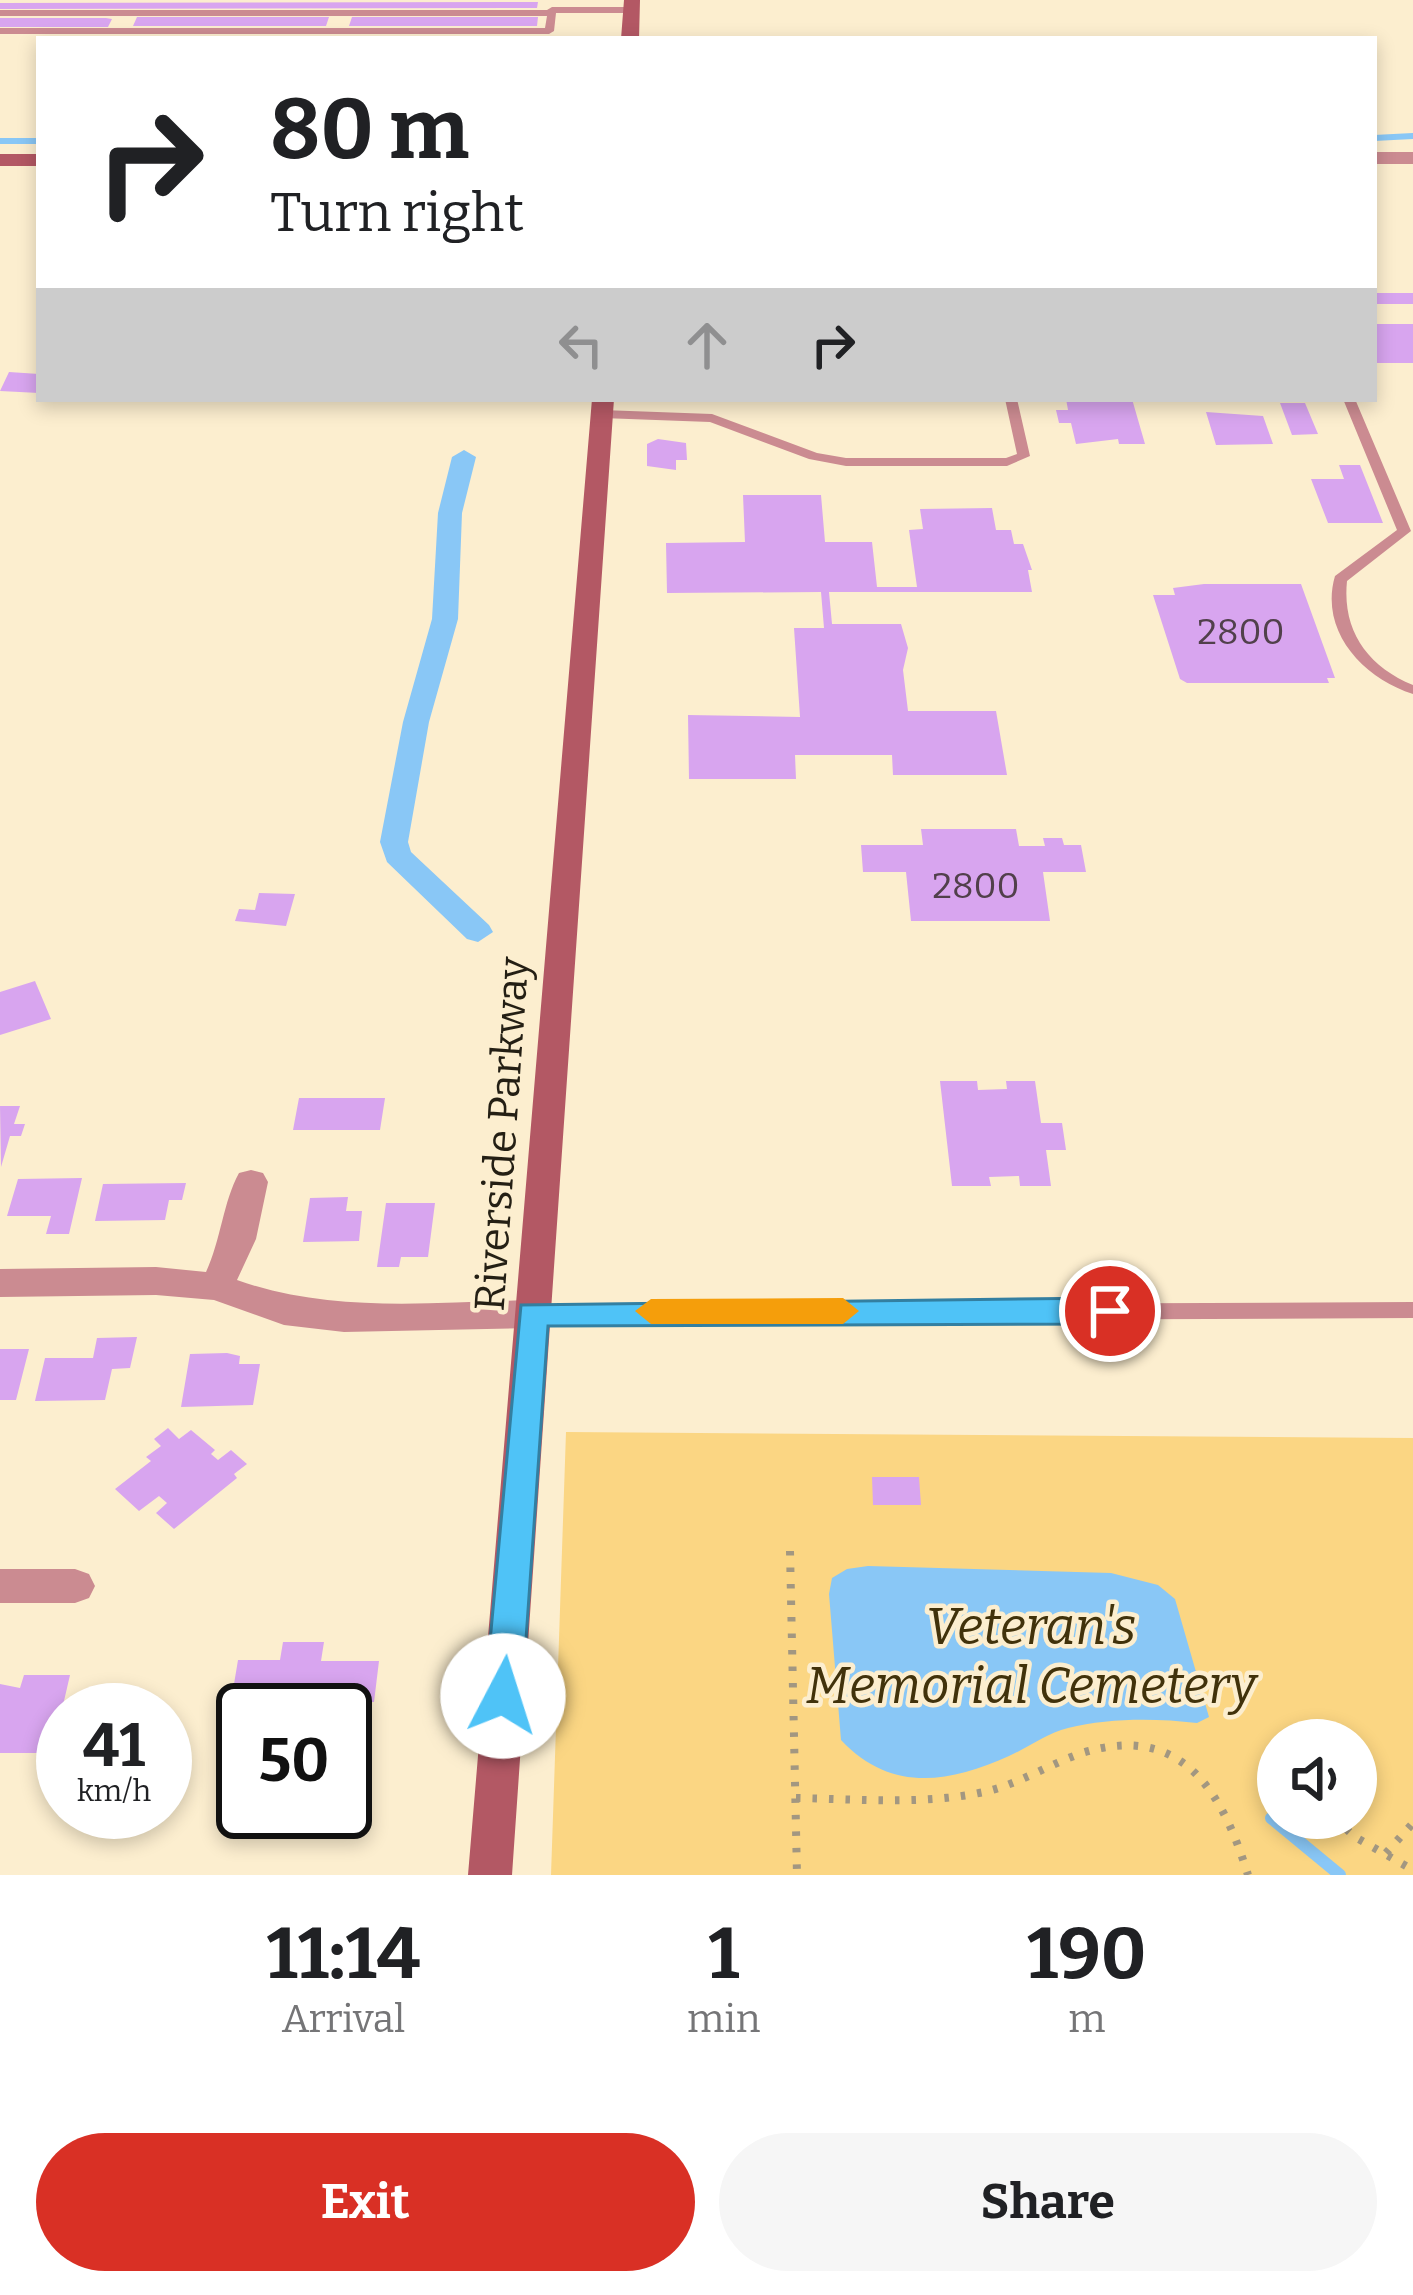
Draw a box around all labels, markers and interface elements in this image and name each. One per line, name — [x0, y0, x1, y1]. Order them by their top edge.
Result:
text: 80 m — [270, 79, 469, 180]
icon: right — [72, 84, 228, 240]
text: Turn right — [270, 181, 524, 245]
icon: left — [548, 312, 614, 378]
icon: ahead — [674, 312, 740, 378]
icon: right — [800, 312, 866, 378]
house number: 2800 — [1197, 610, 1285, 654]
house number: 2800 — [932, 864, 1020, 908]
street label: Riverside Parkway — [465, 955, 539, 1313]
pin — [1059, 1260, 1161, 1362]
icon: arrive — [1077, 1278, 1143, 1344]
park label: Veteran's Memorial Cemetery — [806, 1596, 1259, 1717]
position arrow — [440, 1633, 566, 1759]
speed limit sign: 50 — [216, 1683, 372, 1839]
text: 41 — [83, 1710, 145, 1782]
map controls — [1257, 1719, 1377, 1839]
button: sound — [1257, 1719, 1377, 1839]
text: km/h — [77, 1773, 151, 1809]
text: 11:14 — [267, 1911, 420, 1997]
text: 1 — [708, 1911, 739, 1997]
text: 190 — [1027, 1911, 1146, 1997]
text: Arrival — [282, 1996, 405, 2042]
text: min — [687, 1996, 761, 2042]
text: m — [1068, 1996, 1105, 2042]
button: Exit — [36, 2133, 695, 2271]
button: Share — [719, 2133, 1377, 2271]

